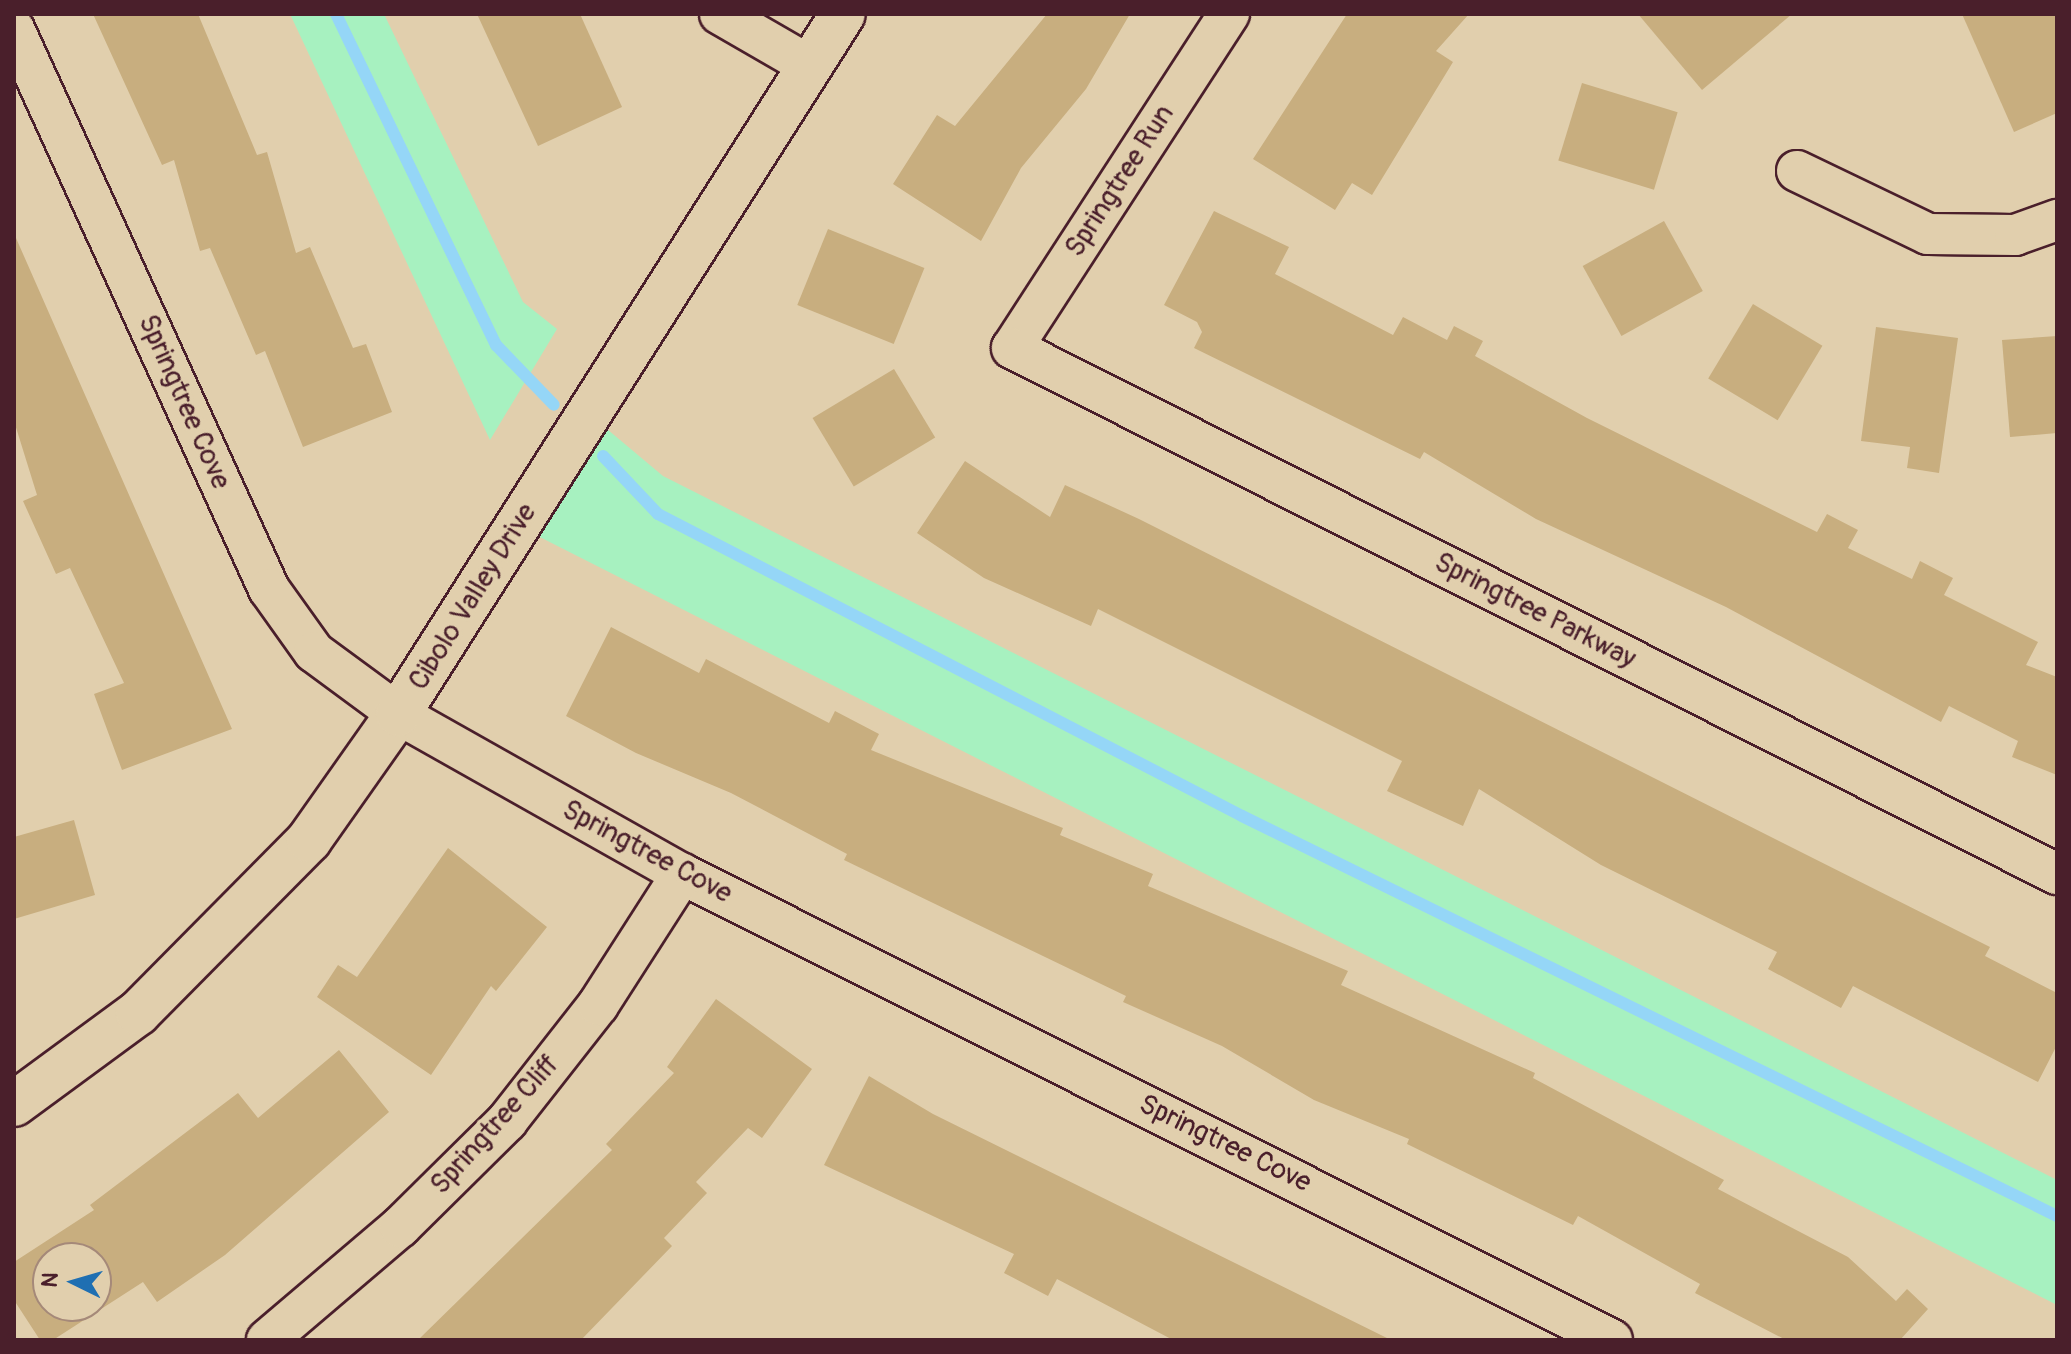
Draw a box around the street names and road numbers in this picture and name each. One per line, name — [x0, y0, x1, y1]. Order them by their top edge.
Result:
street label: Springtree Run — [1058, 99, 1182, 263]
street label: Springtree Cove — [131, 310, 237, 494]
street label: Cibolo Valley Drive — [402, 498, 544, 696]
street label: Springtree Parkway — [1429, 546, 1641, 676]
street label: Springtree Cove — [556, 793, 738, 911]
street label: Springtree Cliff — [424, 1048, 566, 1202]
street label: Springtree Cove — [1133, 1088, 1317, 1200]

